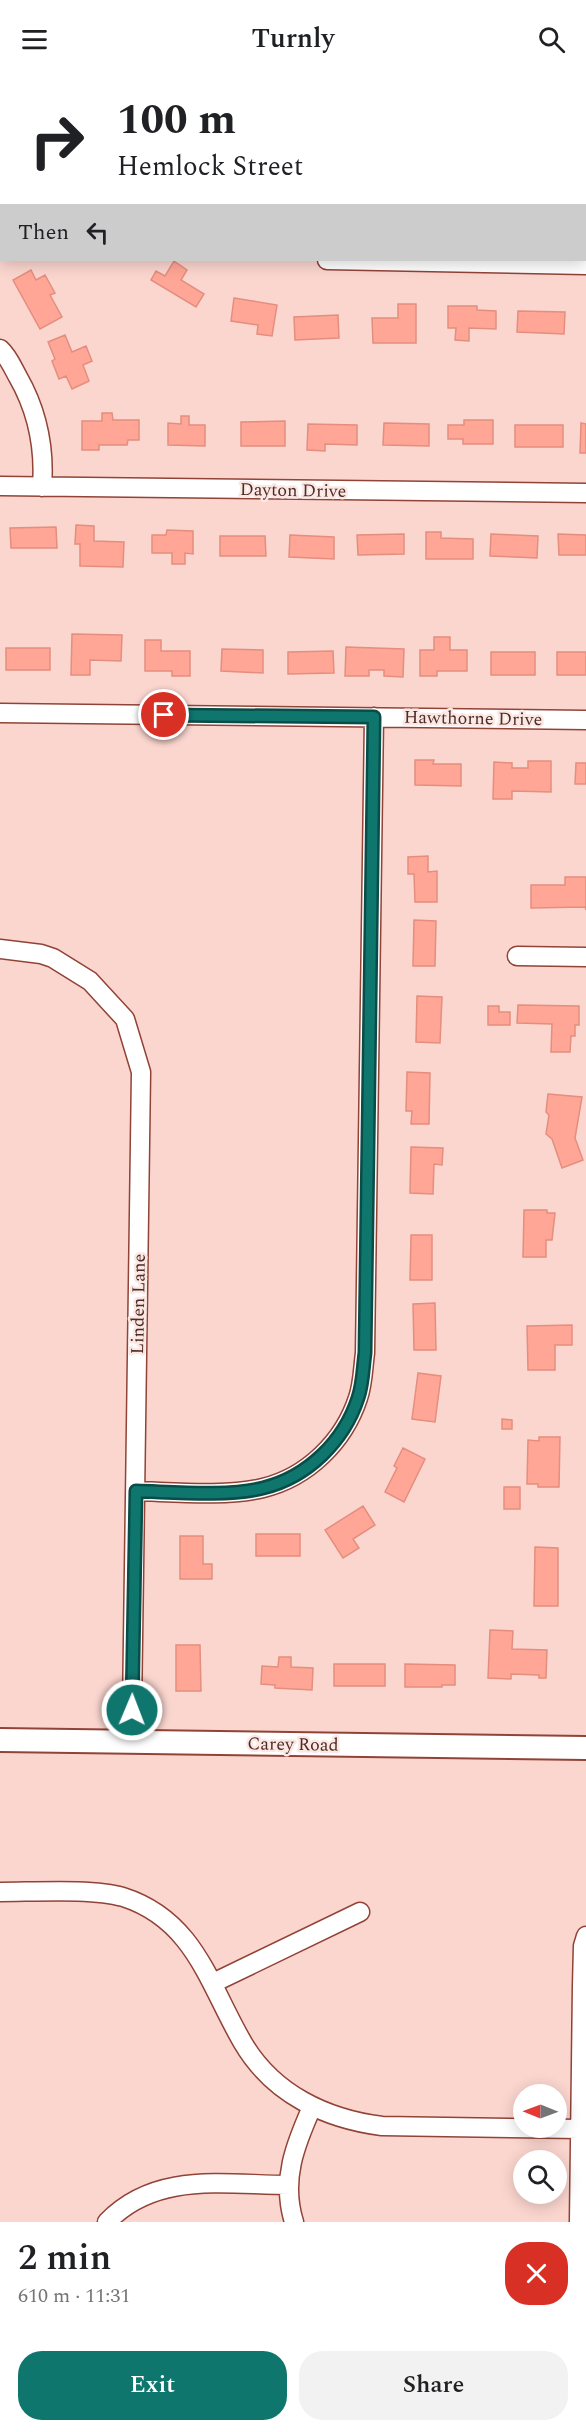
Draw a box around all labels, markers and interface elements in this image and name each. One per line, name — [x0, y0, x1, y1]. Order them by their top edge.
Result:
text: Turnly — [252, 18, 334, 60]
icon: menu — [18, 23, 51, 56]
icon: search — [535, 23, 568, 56]
text: 100 m — [117, 89, 236, 152]
icon: right — [18, 102, 96, 180]
text: Hemlock Street — [117, 146, 303, 188]
text: Then — [18, 216, 69, 249]
icon: left — [81, 216, 114, 249]
street label: Dayton Drive — [240, 476, 346, 505]
pin — [138, 689, 189, 740]
icon: arrive — [147, 698, 180, 731]
street label: Hawthorne Drive — [404, 704, 542, 733]
street label: Linden Lane — [124, 1253, 153, 1355]
position arrow — [100, 1678, 164, 1742]
street label: Carey Road — [247, 1730, 339, 1759]
north arrow — [513, 2084, 567, 2138]
map controls — [513, 2084, 567, 2204]
button: search — [513, 2150, 567, 2204]
text: 2 min — [18, 2231, 111, 2286]
button: close — [505, 2242, 568, 2305]
text: 610 m · 11:31 — [18, 2281, 130, 2311]
button: Exit — [18, 2351, 287, 2420]
button: Share — [299, 2351, 568, 2420]

